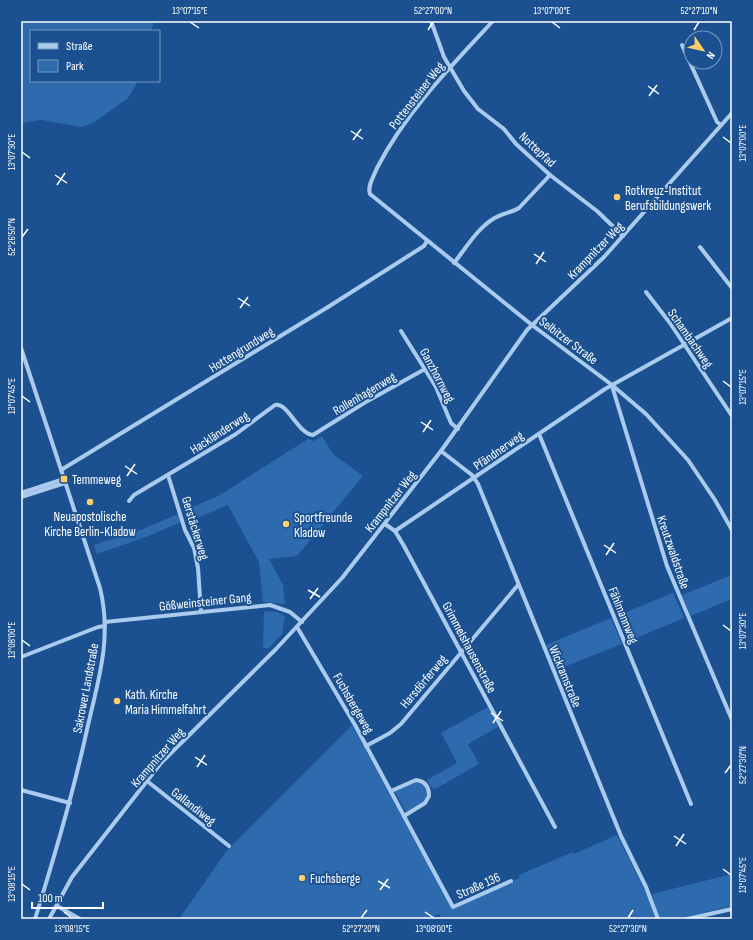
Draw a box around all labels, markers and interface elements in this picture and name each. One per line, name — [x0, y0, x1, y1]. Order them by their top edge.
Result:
text: 13°07'15"E — [172, 5, 208, 17]
text: 52°27'00"N — [414, 5, 452, 17]
text: 13°07'00"E — [534, 5, 570, 17]
text: 52°27'10"N — [680, 5, 718, 17]
legend — [30, 30, 160, 82]
north arrow — [683, 30, 723, 70]
text: Straße — [66, 39, 93, 54]
text: N — [704, 49, 718, 61]
text: Park — [66, 59, 84, 74]
street label: Pottensteiner Weg — [386, 59, 448, 132]
text: 13°07'00"E — [737, 125, 749, 161]
street label: Nottepfad — [516, 129, 559, 171]
text: 13°07'30"E — [6, 134, 18, 170]
place label: Rotkreuz-Institut Berufsbildungswerk — [625, 183, 711, 214]
marker: Rotkreuz-Institut Berufsbildungswerk — [612, 192, 622, 202]
text: 52°26'50"N — [6, 218, 18, 256]
street label: Krampnitzer Weg — [564, 218, 627, 283]
street label: Schambachweg — [664, 306, 716, 371]
street label: Selbitzer Straße — [536, 314, 601, 368]
street label: Hottengrundweg — [206, 324, 277, 376]
street label: Ganzhornweg — [416, 345, 458, 406]
street label: Rollenhagenweg — [330, 369, 399, 419]
text: 13°07'15"E — [737, 369, 749, 405]
text: 13°07'45"E — [6, 378, 18, 414]
street label: Hackländerweg — [187, 408, 252, 458]
street label: Pfändnerweg — [470, 428, 527, 474]
street label: Krampnitzer Weg — [362, 467, 420, 536]
place label: Temmeweg — [72, 472, 121, 488]
marker: Temmeweg — [59, 474, 69, 484]
street label: Gerstäckerweg — [178, 495, 212, 562]
marker: Neuapostolische Kirche Berlin-Kladow — [85, 497, 95, 507]
place label: Neuapostolische Kirche Berlin-Kladow — [44, 509, 136, 540]
place label: Sportfreunde Kladow — [294, 510, 352, 541]
street label: Kreutzwaldstraße — [653, 514, 693, 591]
marker: Sportfreunde Kladow — [281, 519, 291, 529]
street label: Fählmannweg — [604, 585, 642, 646]
street label: Gößweinsteiner Gang — [158, 589, 252, 615]
street label: Grimmelshausenstraße — [438, 599, 500, 696]
text: 13°07'30"E — [737, 613, 749, 649]
text: 13°08'00"E — [6, 622, 18, 658]
street label: Sakrower Landstraße — [69, 642, 103, 735]
street label: Wickramstraße — [545, 643, 585, 710]
street label: Harsdörferweg — [397, 652, 451, 712]
street label: Fuchsbergeweg — [329, 670, 377, 737]
place label: Kath. Kirche Maria Himmelfahrt — [125, 687, 206, 718]
marker: Kath. Kirche Maria Himmelfahrt — [112, 696, 122, 706]
street label: Krampnitzer Weg — [127, 724, 188, 791]
text: 52°27'30"N — [737, 746, 749, 784]
street label: Gallandiweg — [168, 784, 219, 829]
text: 13°07'45"E — [737, 857, 749, 893]
text: 13°08'15"E — [6, 866, 18, 902]
street label: Straße 136 — [454, 869, 503, 903]
place label: Fuchsberge — [310, 871, 360, 887]
marker: Fuchsberge — [297, 873, 307, 883]
scale bar — [32, 884, 103, 910]
text: 100 m — [38, 891, 63, 906]
text: 13°08'15"E — [54, 923, 90, 935]
text: 52°27'20"N — [342, 923, 380, 935]
text: 13°08'00"E — [416, 923, 452, 935]
text: 52°27'30"N — [609, 923, 647, 935]

